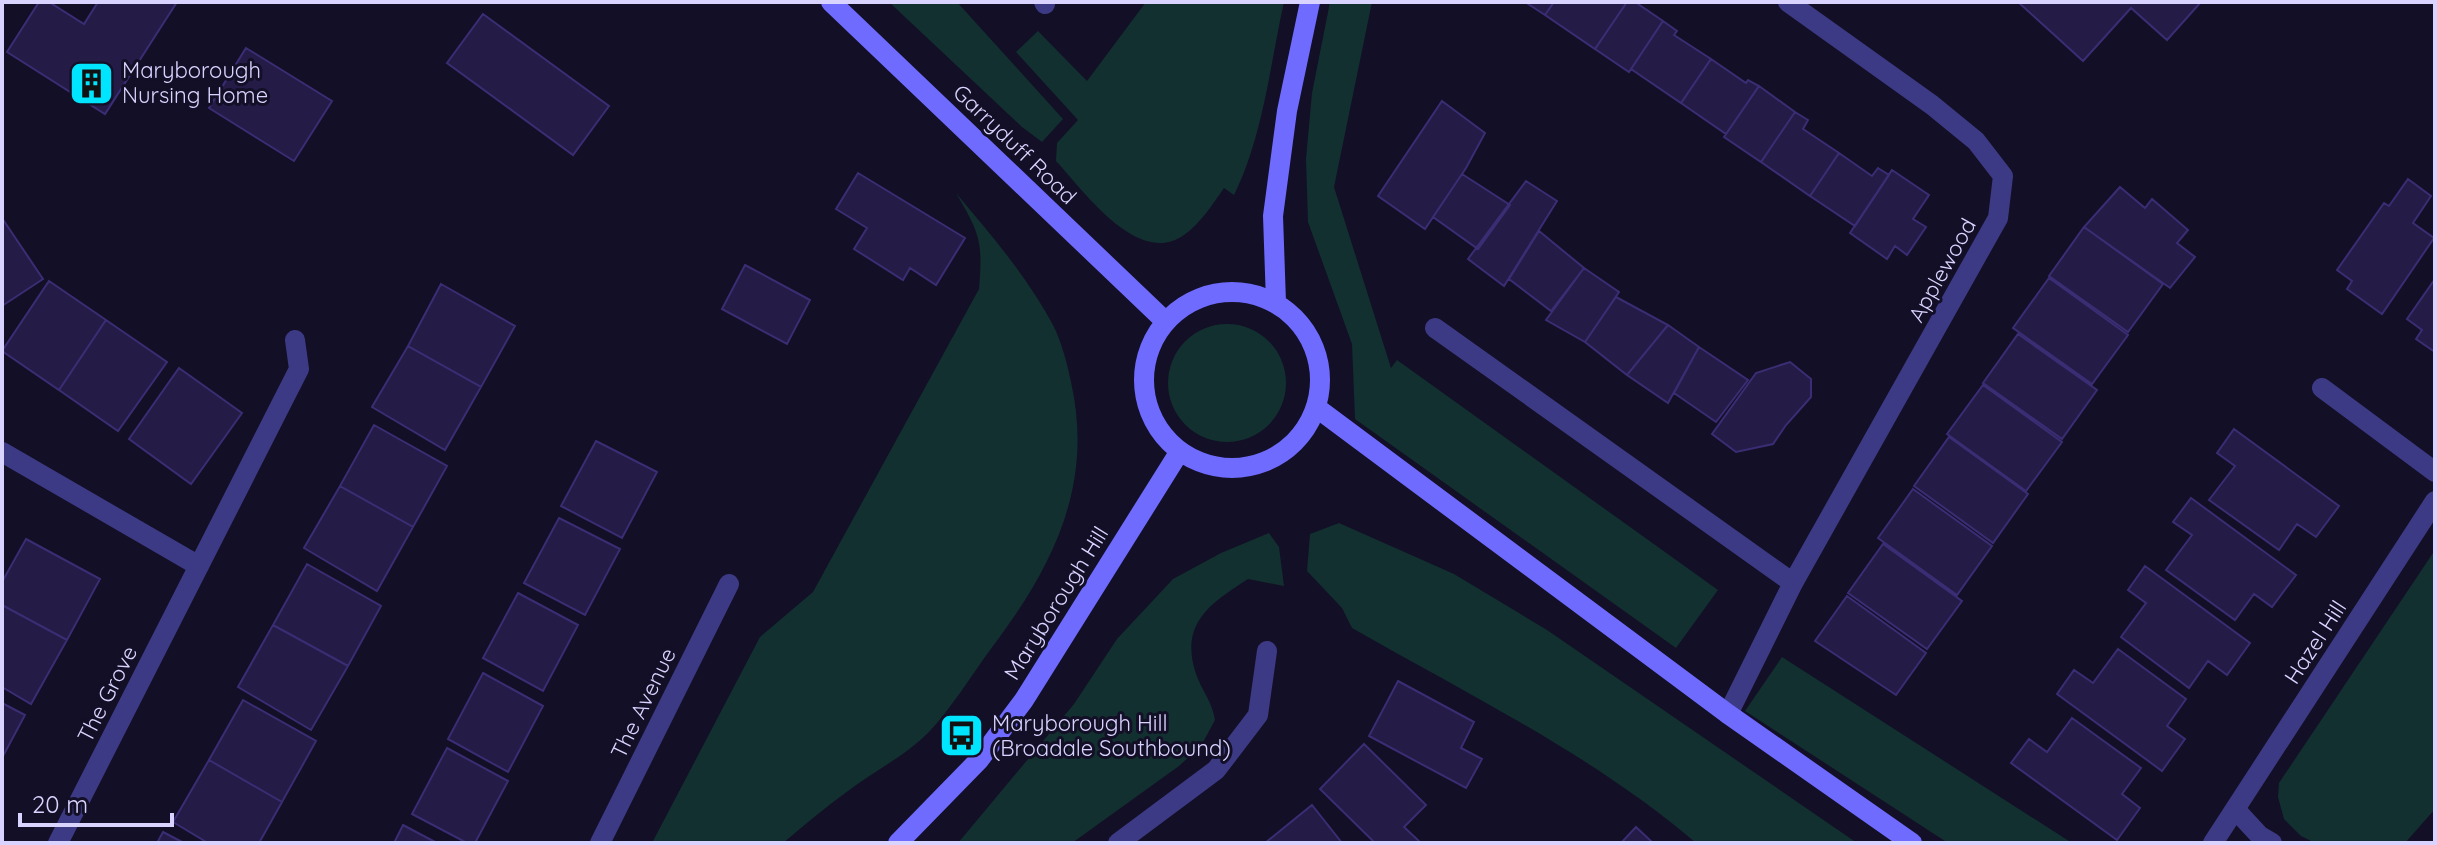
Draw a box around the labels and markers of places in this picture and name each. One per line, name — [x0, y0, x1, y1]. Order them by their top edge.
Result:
place label: Maryborough Nursing Home — [122, 56, 268, 109]
building icon: Maryborough Nursing Home — [67, 59, 115, 107]
place label: Maryborough Hill (Broadale Southbound) — [992, 709, 1231, 762]
bus stop icon: Maryborough Hill (Broadale Southbound) — [937, 712, 985, 760]

